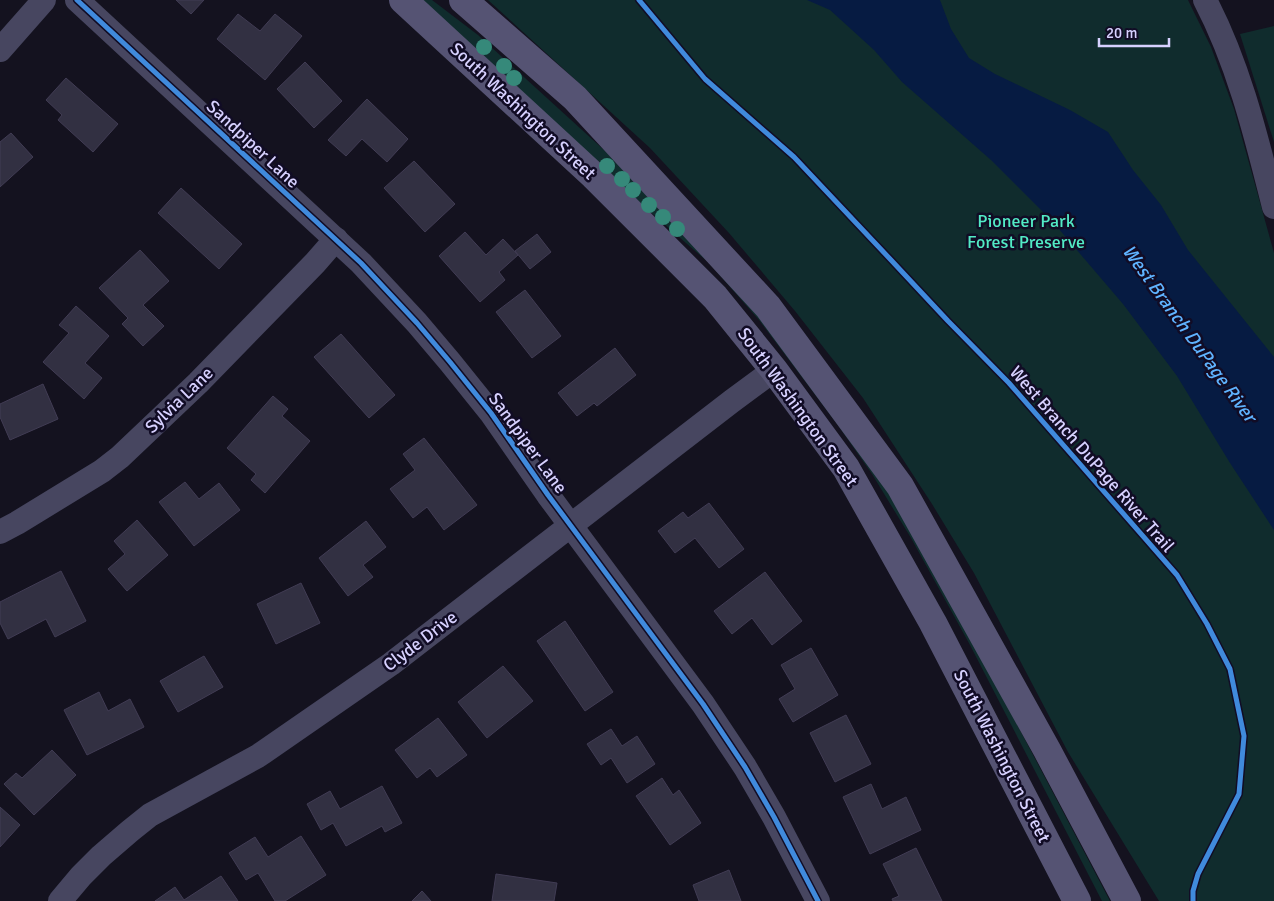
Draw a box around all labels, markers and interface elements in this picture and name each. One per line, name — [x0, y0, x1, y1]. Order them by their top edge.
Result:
scale bar — [1099, 15, 1169, 47]
text: 20 m — [1106, 24, 1137, 42]
street label: South Washington Street — [446, 38, 600, 184]
street label: Sandpiper Lane — [202, 95, 304, 193]
park label: Pioneer Park Forest Preserve — [967, 210, 1085, 253]
water label: West Branch DuPage River — [1117, 240, 1263, 429]
street label: South Washington Street — [733, 323, 863, 491]
street label: West Branch DuPage River Trail — [1005, 361, 1179, 557]
street label: Sylvia Lane — [140, 362, 218, 438]
street label: Sandpiper Lane — [484, 388, 572, 498]
street label: Clyde Drive — [379, 606, 461, 676]
street label: South Washington Street — [949, 666, 1055, 846]

